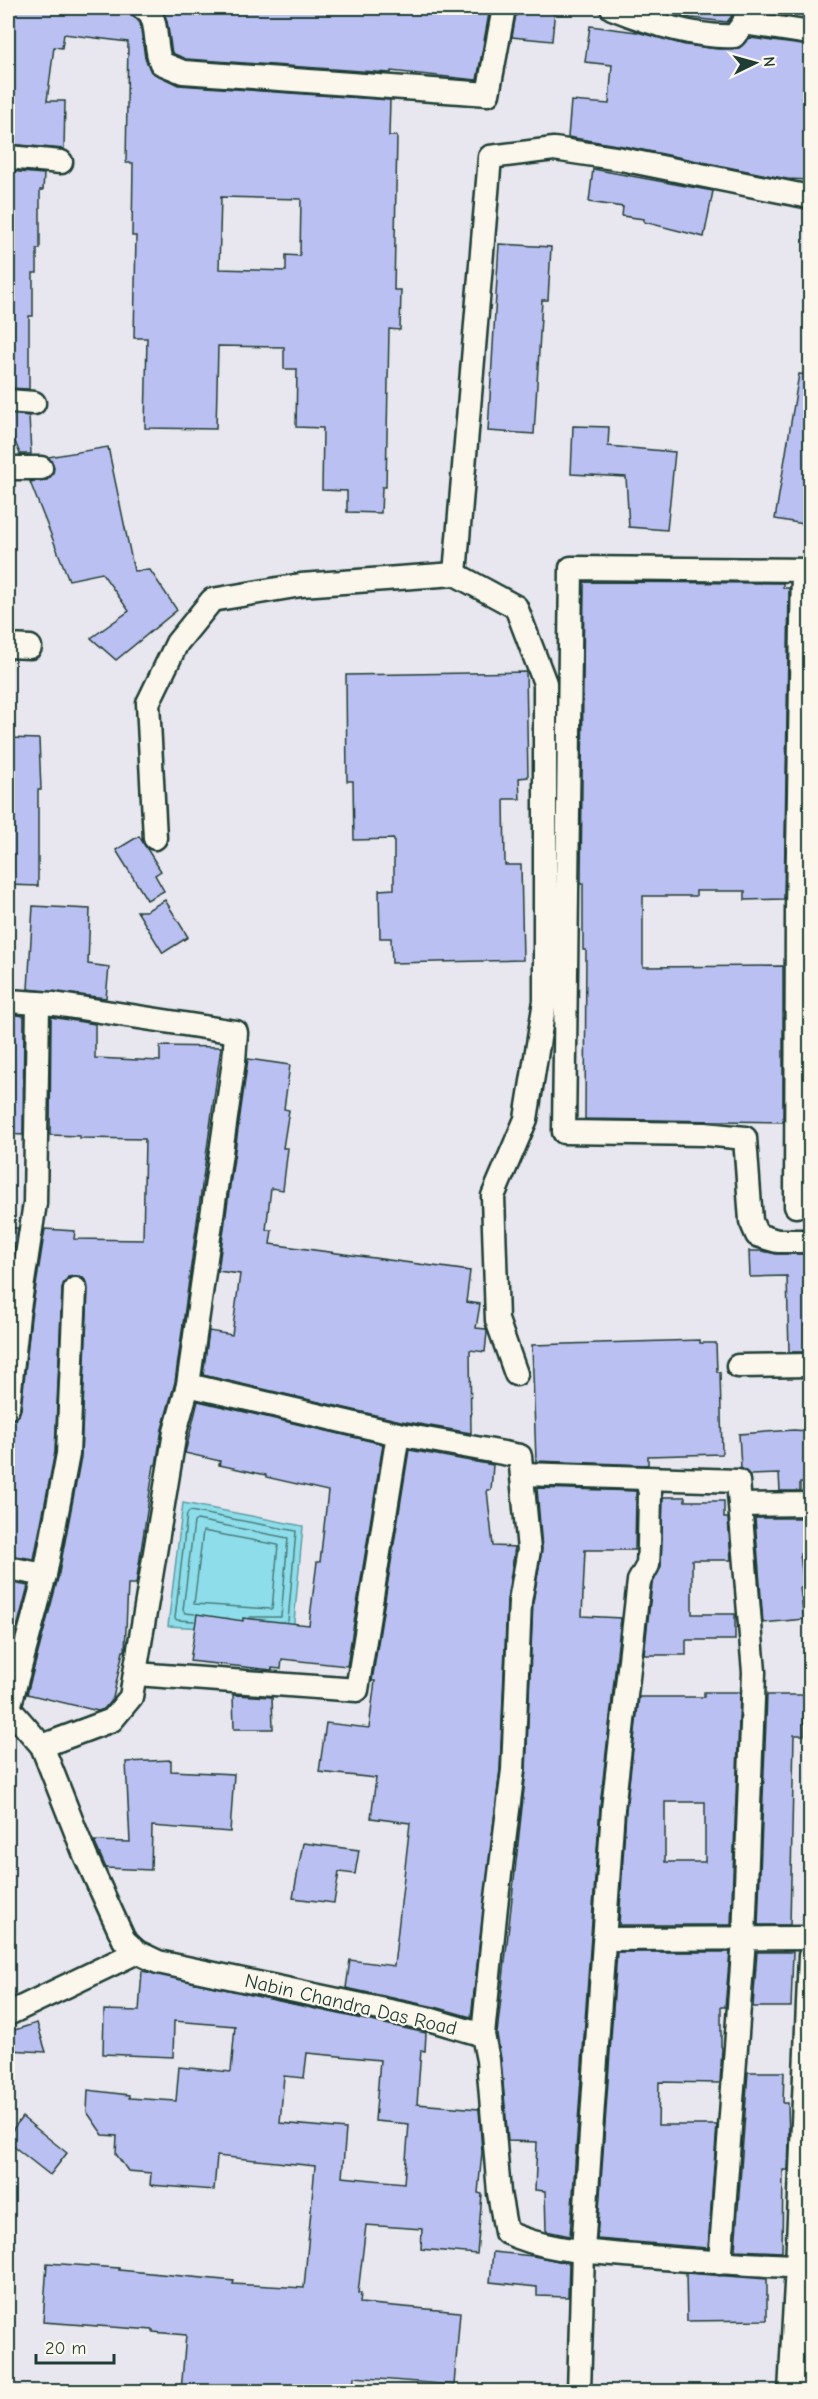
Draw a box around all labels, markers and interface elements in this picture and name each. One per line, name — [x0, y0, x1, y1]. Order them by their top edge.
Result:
north arrow — [725, 33, 785, 93]
text: N — [760, 56, 778, 68]
street label: Nabin Chandra Das Road — [243, 1969, 459, 2040]
scale bar — [36, 2327, 114, 2365]
text: 20 m — [45, 2338, 86, 2359]

